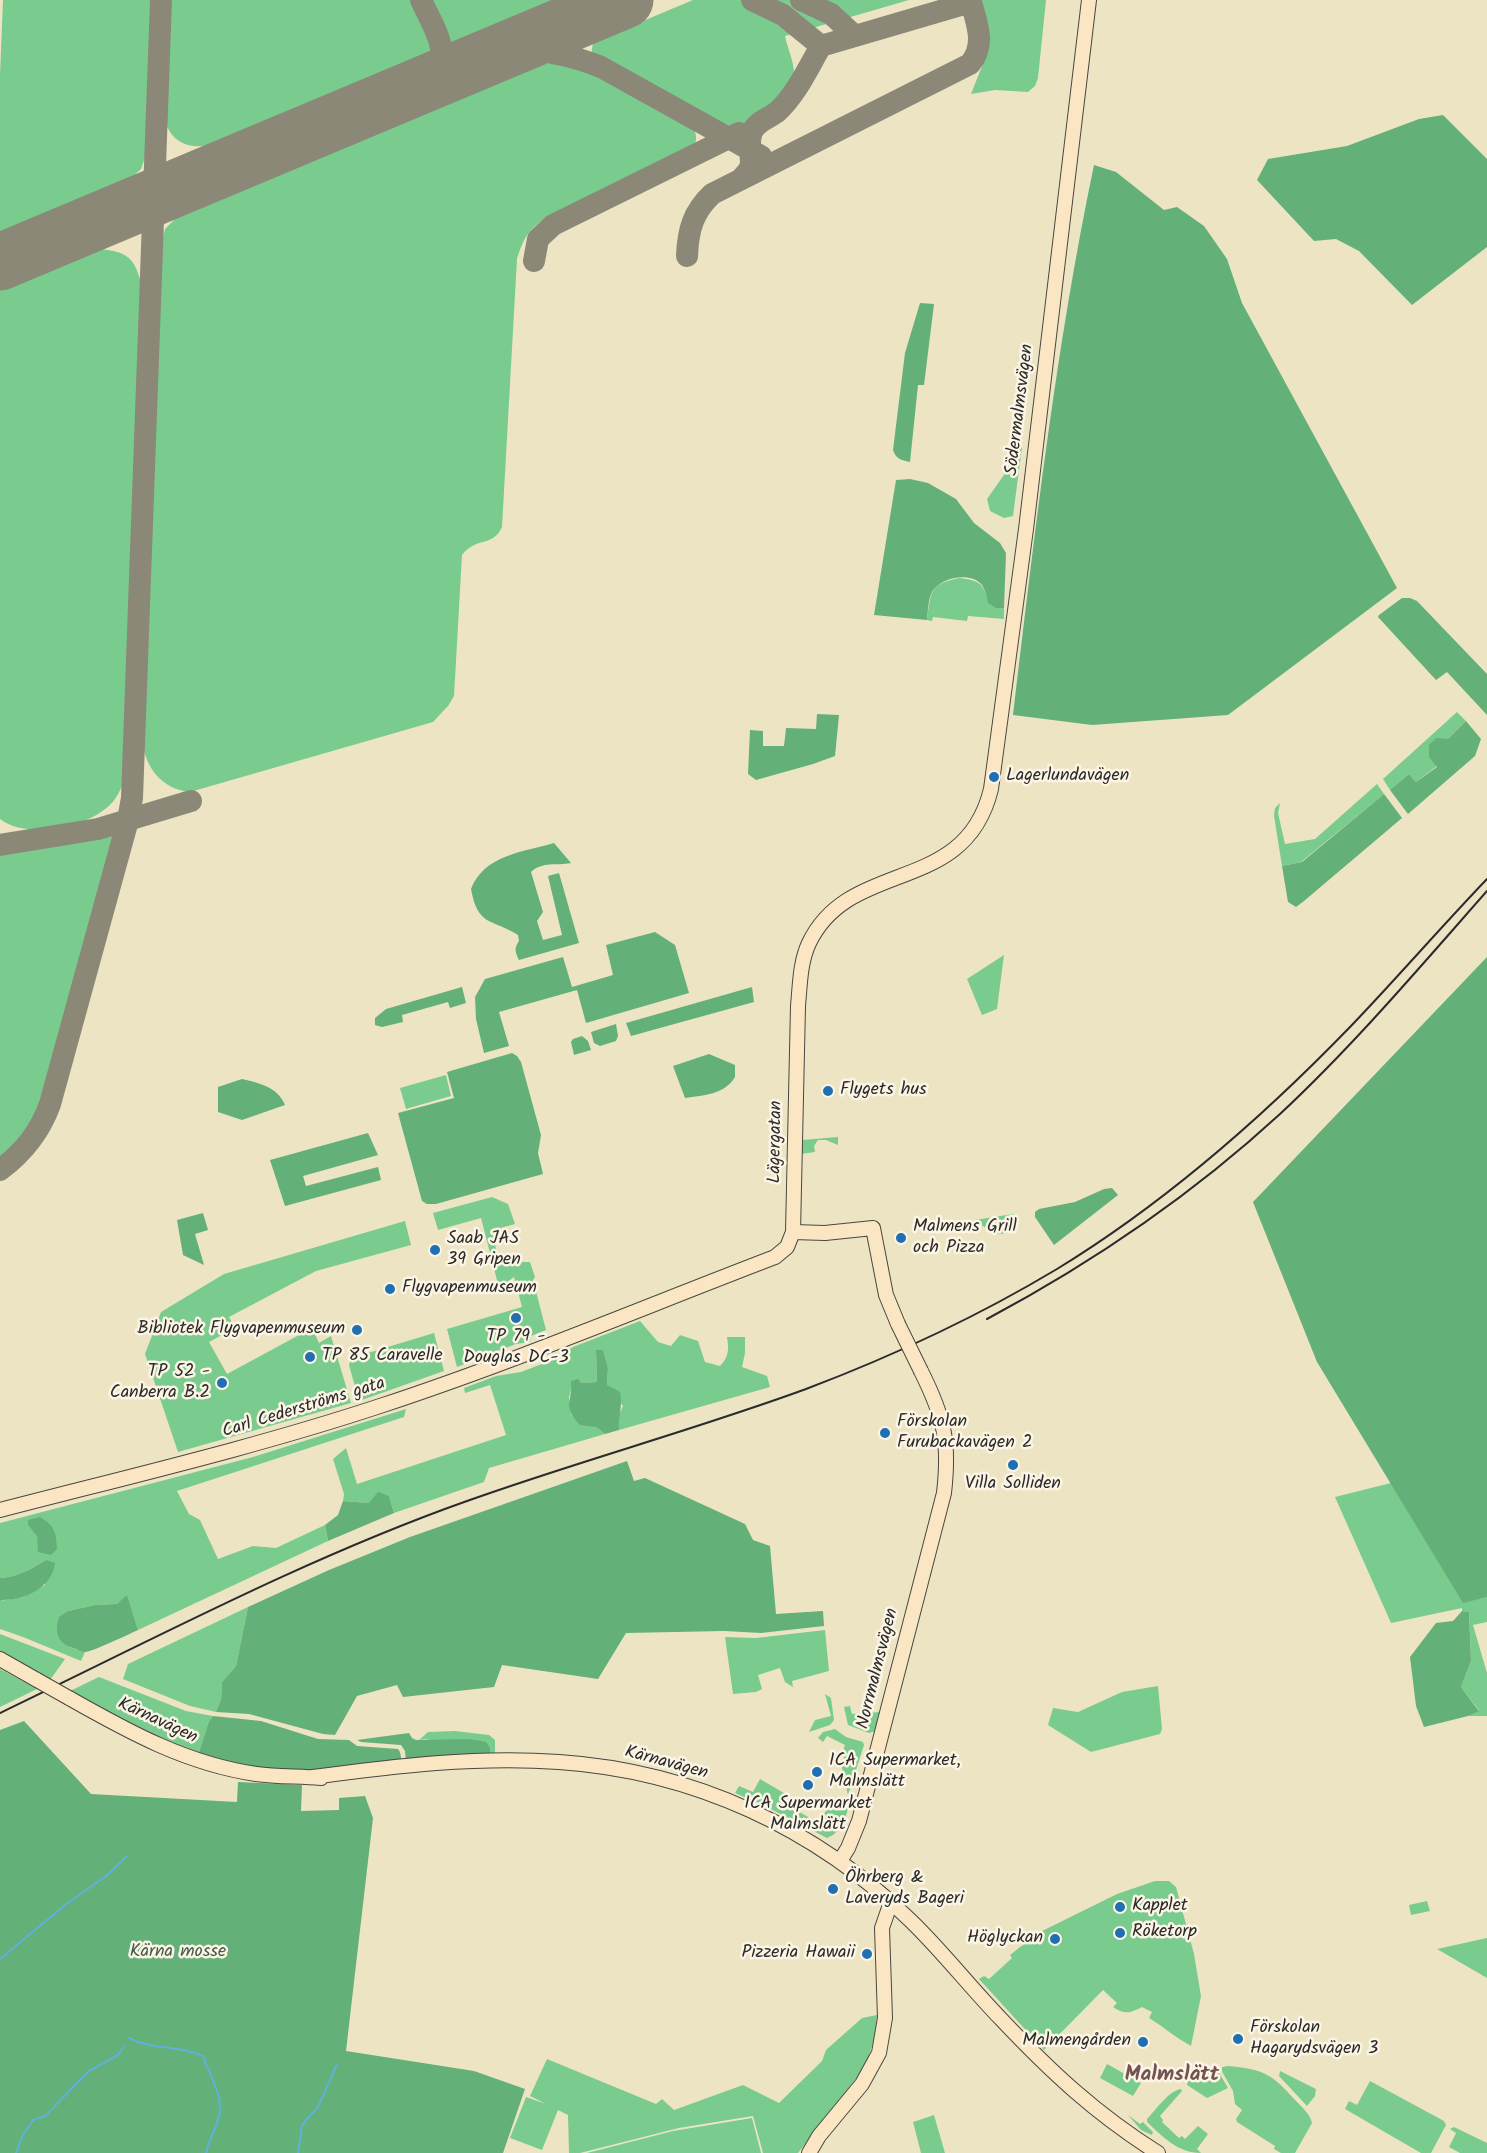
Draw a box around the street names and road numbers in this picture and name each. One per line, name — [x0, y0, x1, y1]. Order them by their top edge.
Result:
street label: Södermalmsvägen — [1002, 343, 1040, 477]
street label: Lägergatan — [765, 1100, 789, 1184]
street label: Carl Cederströms gata — [220, 1374, 388, 1444]
street label: Norrmalmsvägen — [854, 1606, 904, 1732]
street label: Kärnavägen — [114, 1694, 200, 1750]
street label: Kärnavägen — [622, 1743, 710, 1785]

